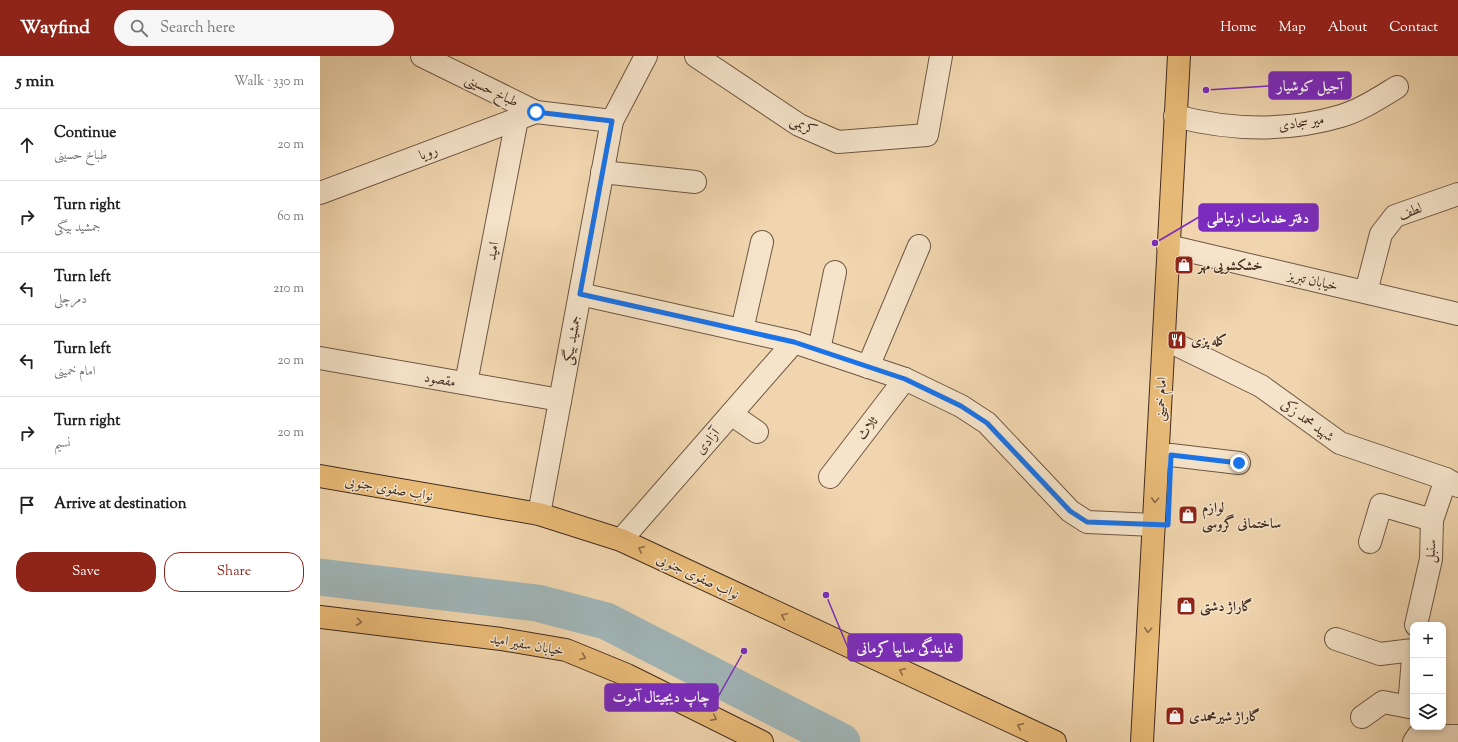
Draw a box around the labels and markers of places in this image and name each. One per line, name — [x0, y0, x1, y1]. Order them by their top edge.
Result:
callout: آجیل کوشیار — [1269, 72, 1351, 99]
callout: دفتر خدمات ارتباطی — [1199, 204, 1318, 231]
shop icon: خشکشویی مهر — [1173, 254, 1195, 276]
place label: خشکشویی مهر — [1196, 257, 1263, 277]
restaurant icon: کله پزی — [1166, 329, 1188, 351]
place label: کله پزی — [1191, 332, 1227, 352]
place label: لوازم ساختمانی گروسی — [1202, 499, 1281, 535]
shop icon: لوازم ساختمانی گروسی — [1177, 504, 1199, 526]
shop icon: گاراژ دشتی — [1175, 595, 1197, 617]
place label: گاراژ دشتی — [1200, 597, 1252, 618]
callout: نمایندگی سایپا کرمانی — [848, 634, 962, 661]
callout: چاپ دیجیتال آموت — [605, 684, 718, 711]
shop icon: گاراژ شیرمحمدی — [1164, 705, 1186, 727]
place label: گاراژ شیرمحمدی — [1189, 707, 1260, 728]

